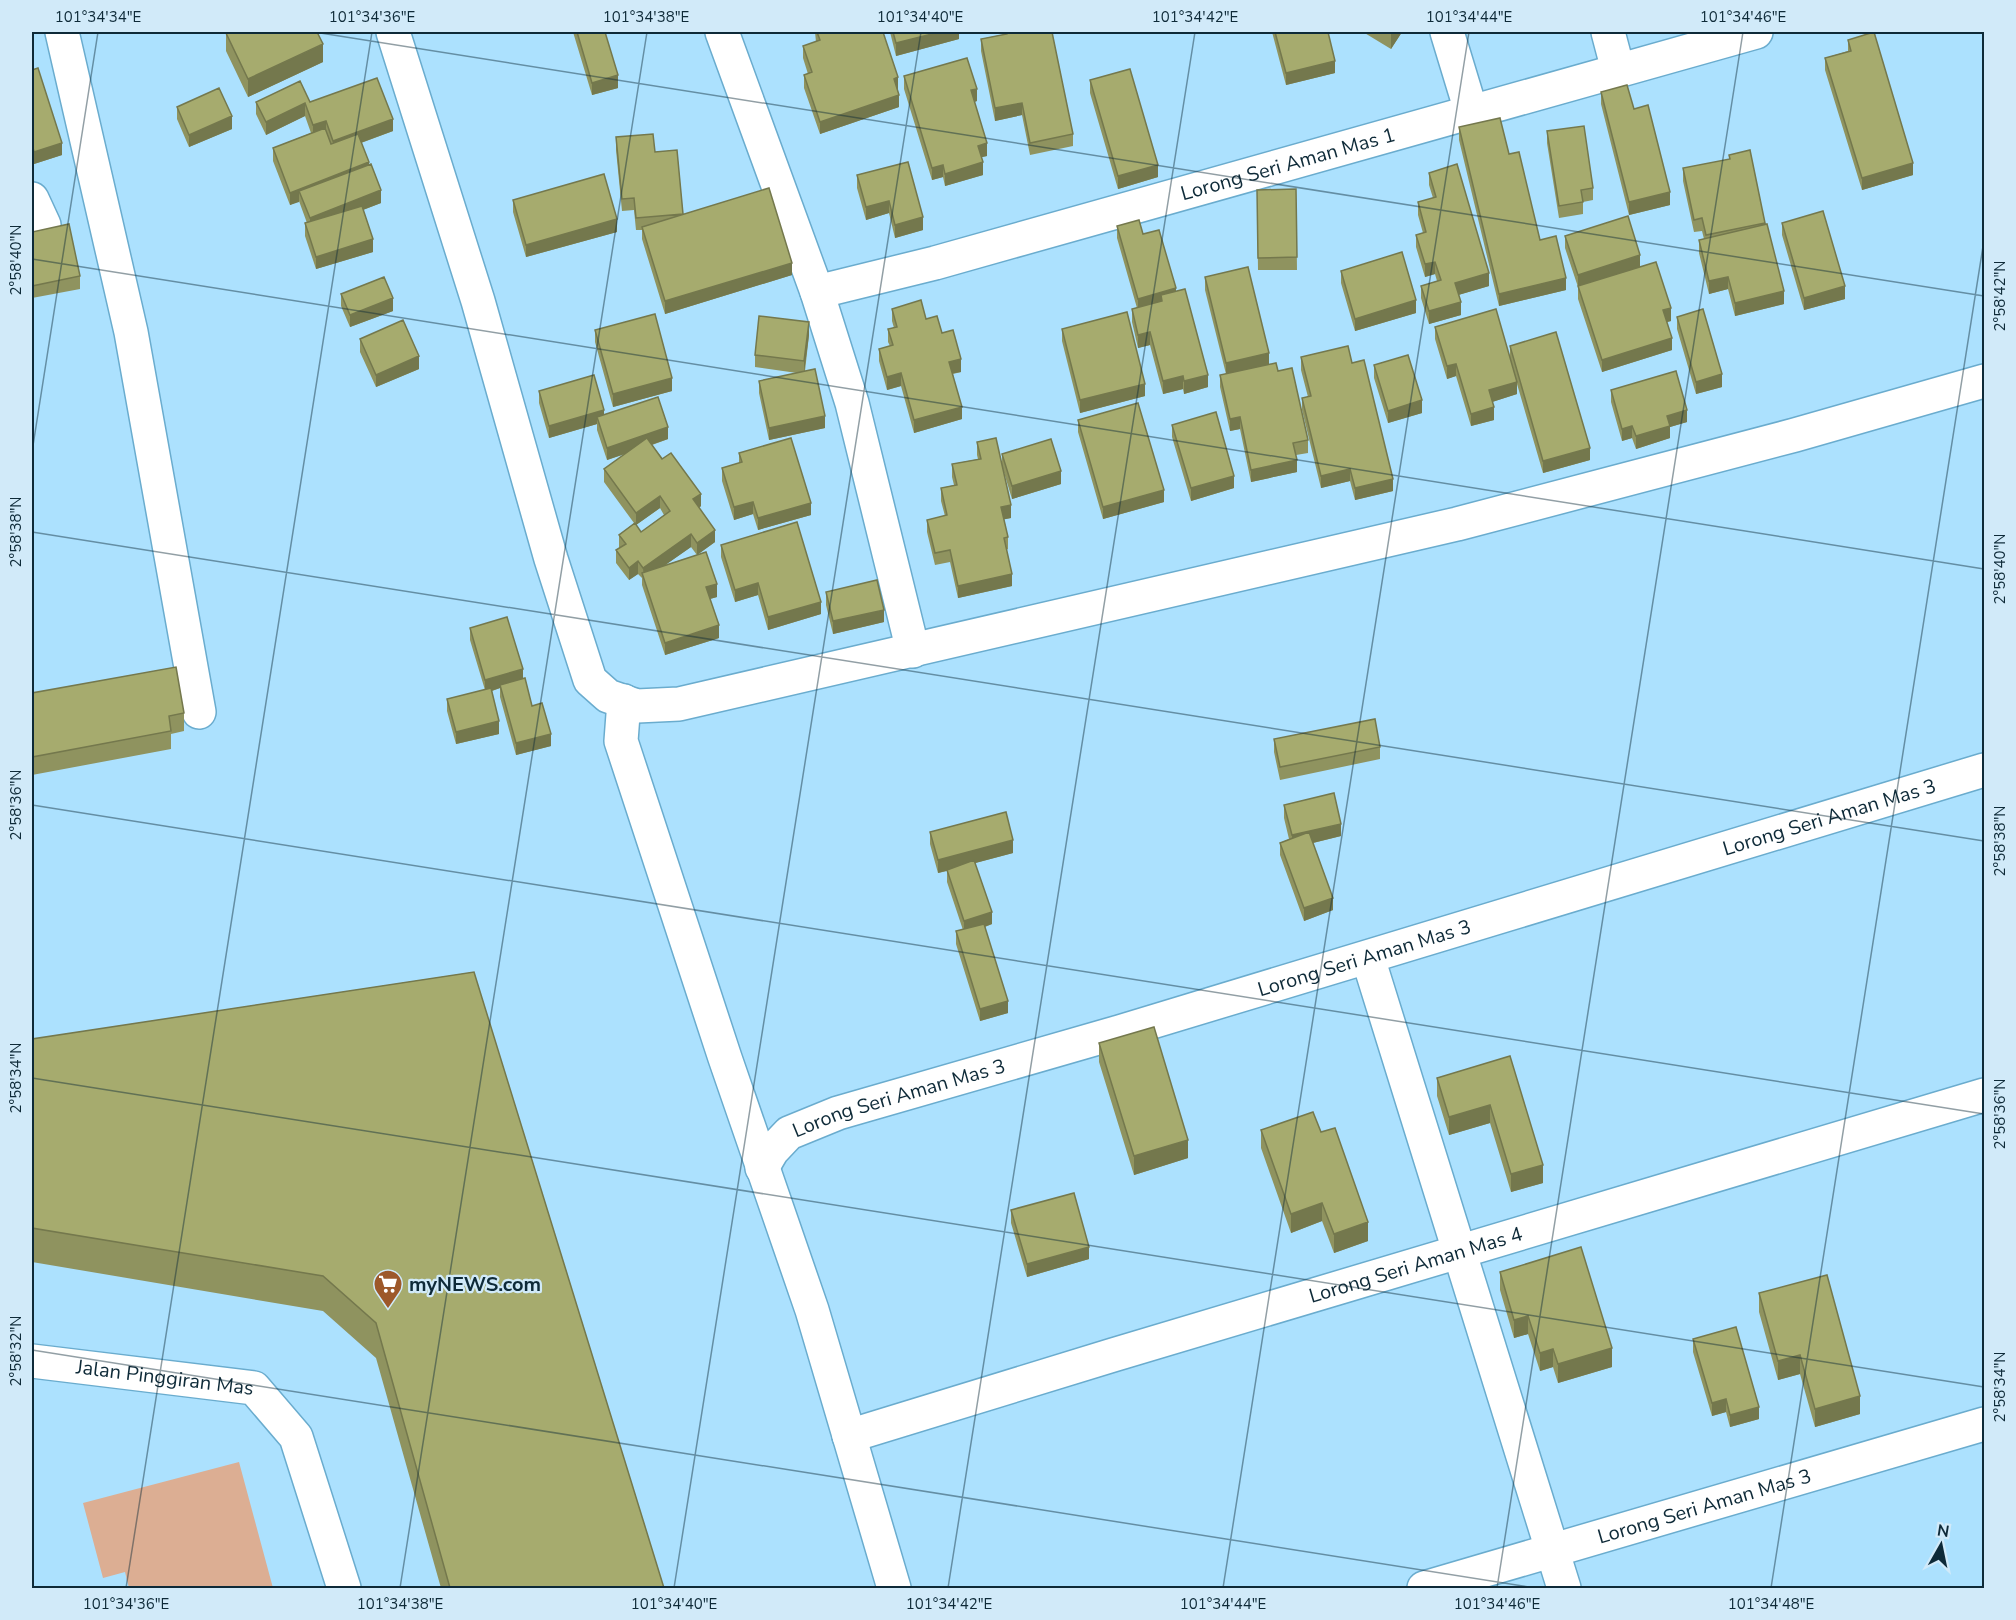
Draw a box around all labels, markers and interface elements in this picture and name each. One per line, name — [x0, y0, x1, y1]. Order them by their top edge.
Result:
text: 101°34'34"E — [55, 7, 141, 27]
text: 101°34'36"E — [329, 7, 415, 27]
text: 101°34'38"E — [603, 7, 689, 27]
text: 101°34'40"E — [877, 7, 963, 27]
text: 101°34'42"E — [1152, 7, 1238, 27]
text: 101°34'44"E — [1426, 7, 1512, 27]
text: 101°34'46"E — [1700, 7, 1786, 27]
street label: Lorong Seri Aman Mas 1 — [1178, 121, 1398, 207]
text: 2°58'40"N — [6, 225, 26, 295]
text: 2°58'42"N — [1990, 261, 2010, 331]
text: 2°58'38"N — [6, 497, 26, 567]
text: 2°58'40"N — [1990, 534, 2010, 604]
text: 2°58'36"N — [6, 770, 26, 840]
street label: Lorong Seri Aman Mas 3 — [1719, 772, 1939, 862]
text: 2°58'38"N — [1990, 806, 2010, 876]
street label: Lorong Seri Aman Mas 3 — [1254, 913, 1474, 1003]
text: 2°58'34"N — [6, 1043, 26, 1113]
street label: Lorong Seri Aman Mas 3 — [788, 1052, 1008, 1144]
text: 2°58'36"N — [1990, 1079, 2010, 1149]
street label: Lorong Seri Aman Mas 4 — [1306, 1221, 1526, 1310]
supermarket icon: myNEWS.com — [372, 1268, 404, 1310]
place label: myNEWS.com — [409, 1271, 541, 1298]
text: 2°58'32"N — [6, 1316, 26, 1386]
text: 2°58'34"N — [1990, 1352, 2010, 1422]
street label: Jalan Pinggiran Mas — [74, 1353, 255, 1402]
street label: Lorong Seri Aman Mas 3 — [1594, 1462, 1814, 1551]
north arrow — [1911, 1515, 1971, 1575]
text: N — [1936, 1519, 1951, 1543]
text: 101°34'36"E — [83, 1594, 169, 1614]
text: 101°34'38"E — [357, 1594, 443, 1614]
text: 101°34'40"E — [631, 1594, 717, 1614]
text: 101°34'42"E — [906, 1594, 992, 1614]
text: 101°34'44"E — [1180, 1594, 1266, 1614]
text: 101°34'46"E — [1454, 1594, 1540, 1614]
text: 101°34'48"E — [1728, 1594, 1814, 1614]

